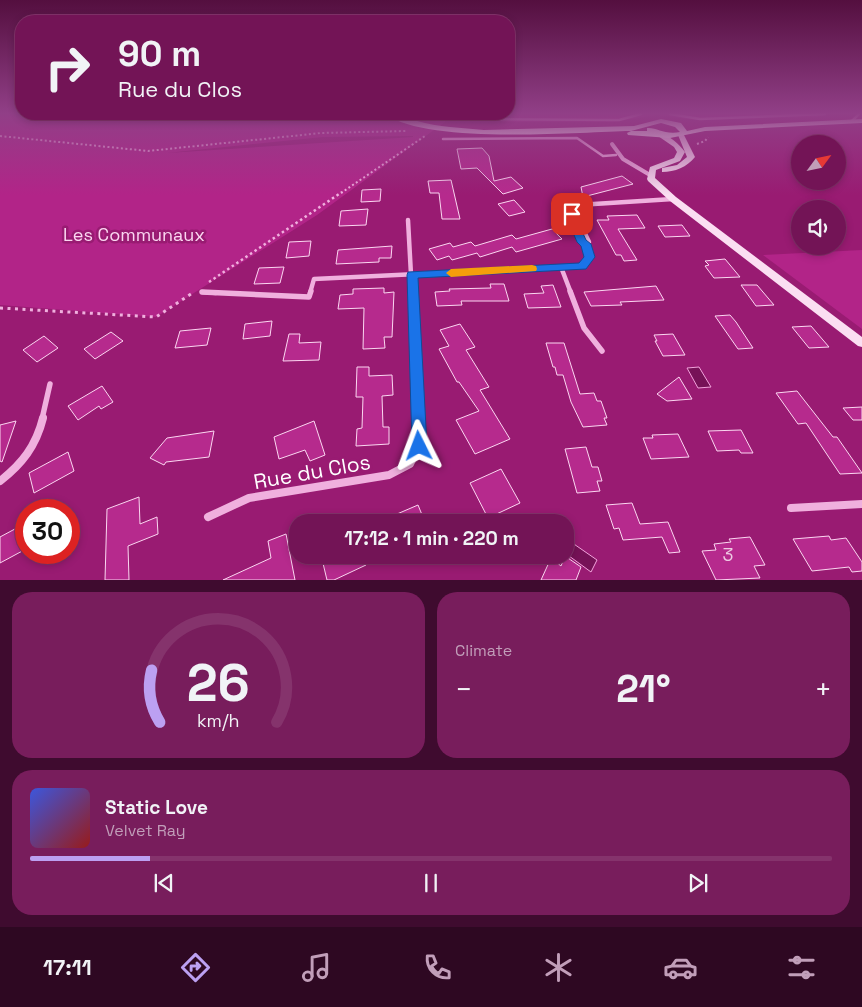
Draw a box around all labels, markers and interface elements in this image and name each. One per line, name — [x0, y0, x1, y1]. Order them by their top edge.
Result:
text: 90 m — [118, 32, 201, 76]
icon: right — [35, 35, 100, 100]
text: Rue du Clos — [118, 75, 242, 103]
north arrow — [791, 135, 846, 190]
map controls — [791, 135, 846, 255]
pin — [551, 193, 593, 235]
icon: arrive — [558, 200, 586, 228]
button: sound — [791, 200, 846, 255]
park label: Les Communaux — [63, 223, 205, 246]
position arrow — [392, 419, 444, 471]
street label: Rue du Clos — [251, 448, 373, 495]
speed limit sign: 30 — [15, 499, 80, 564]
text: 17:12 · 1 min · 220 m — [344, 526, 519, 551]
house number: 3 — [723, 543, 733, 566]
text: Climate — [455, 640, 512, 661]
text: 26 — [187, 650, 250, 716]
text: 21° — [616, 665, 671, 713]
text: − — [455, 671, 472, 707]
text: + — [815, 671, 832, 707]
text: km/h — [197, 709, 240, 732]
text: Static Love — [105, 795, 208, 820]
text: Velvet Ray — [105, 820, 186, 841]
icon: previous — [150, 869, 178, 897]
icon: pause — [417, 869, 445, 897]
icon: next — [684, 869, 712, 897]
icon: directions — [178, 950, 213, 985]
icon: music — [299, 950, 334, 985]
icon: phone — [420, 950, 455, 985]
icon: climate — [541, 950, 576, 985]
icon: car — [663, 950, 698, 985]
icon: filters — [784, 950, 819, 985]
text: 17:11 — [43, 953, 92, 981]

